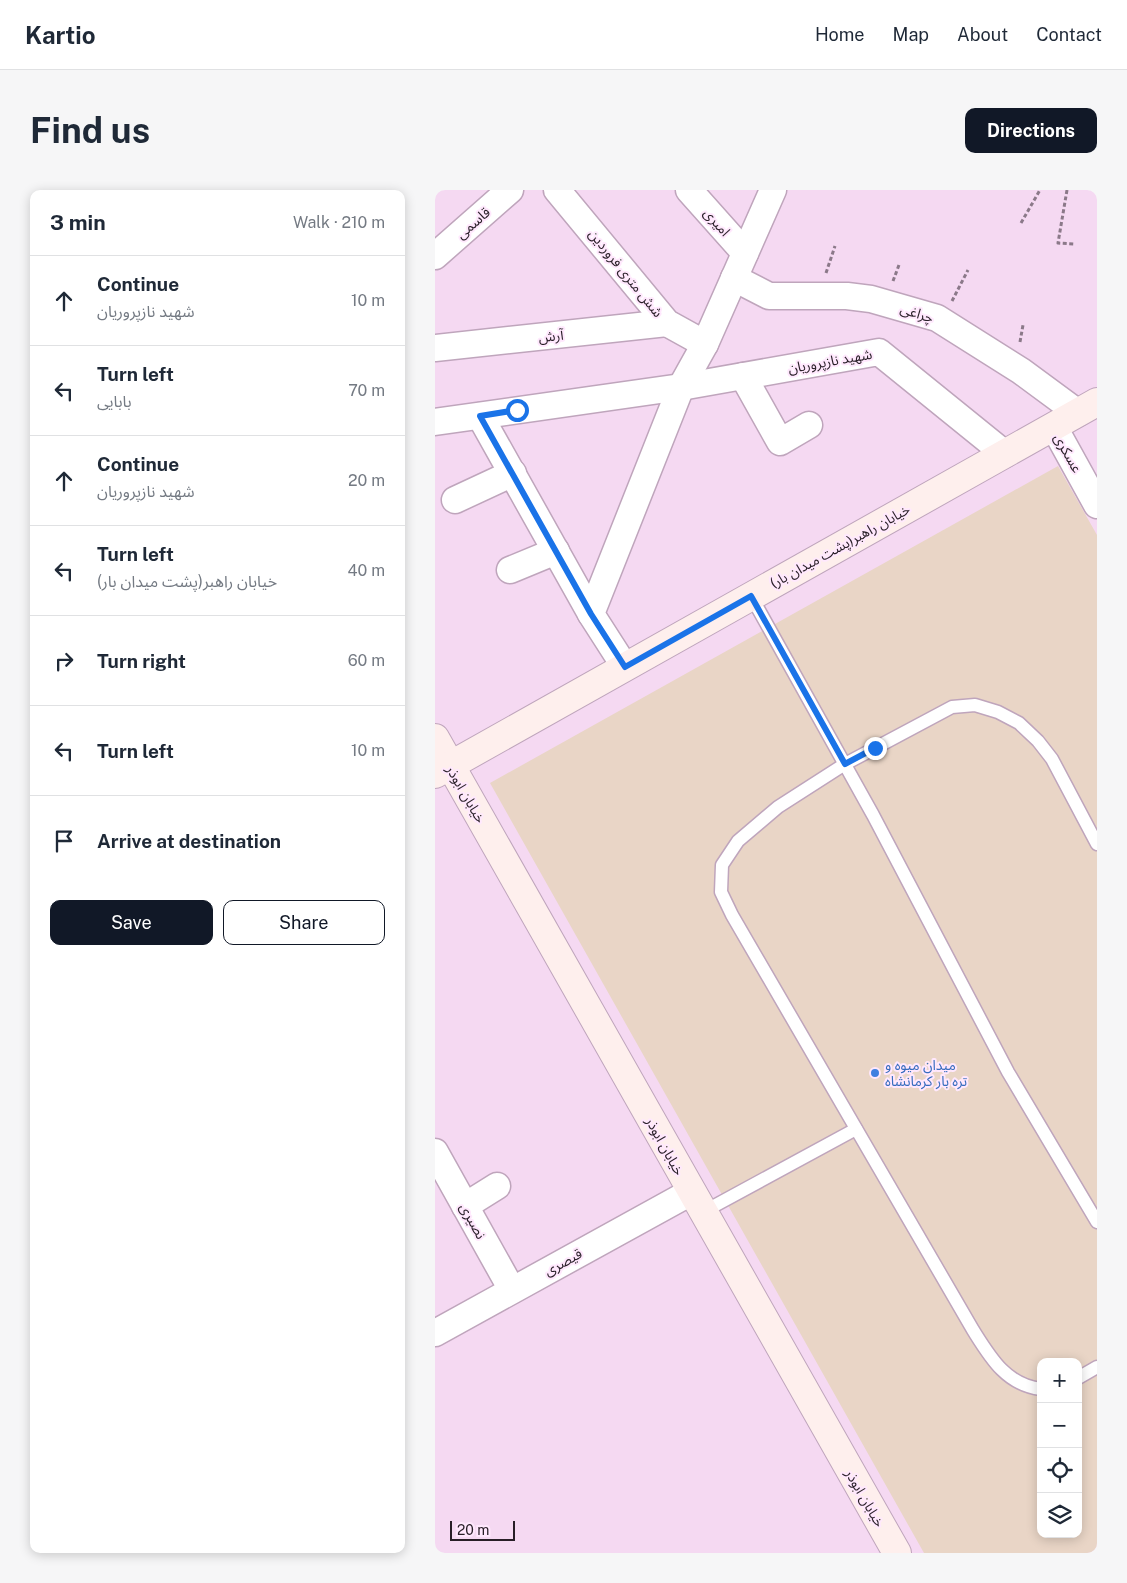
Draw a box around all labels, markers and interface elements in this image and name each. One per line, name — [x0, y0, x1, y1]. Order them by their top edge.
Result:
text: Kartio — [25, 21, 96, 49]
text: Home — [815, 24, 865, 45]
text: Map — [893, 24, 929, 45]
text: About — [957, 24, 1008, 45]
text: Contact — [1036, 24, 1102, 45]
button: Directions — [965, 108, 1097, 153]
text: Find us — [30, 110, 150, 151]
street label: قاسمی — [453, 204, 494, 243]
street label: امیری — [700, 205, 734, 240]
text: 3 min — [50, 210, 106, 235]
text: Walk · 210 m — [293, 213, 385, 232]
street label: شش متری فروردین — [585, 226, 666, 321]
text: Continue — [97, 273, 179, 295]
icon: ahead — [50, 287, 78, 315]
text: 10 m — [351, 291, 385, 310]
street label: چراغی — [898, 300, 936, 328]
text: شهید نازپروریان — [97, 302, 194, 321]
street label: آرش — [538, 327, 565, 346]
street label: شهید نازپروریان — [787, 346, 874, 378]
text: Turn left — [97, 363, 174, 385]
icon: left — [50, 377, 78, 405]
text: 70 m — [348, 381, 385, 400]
text: بابایی — [97, 392, 131, 411]
route start — [506, 399, 529, 422]
street label: عسکری — [1050, 431, 1085, 476]
text: Continue — [97, 453, 179, 475]
icon: ahead — [50, 467, 78, 495]
text: 20 m — [348, 471, 385, 490]
text: شهید نازپروریان — [97, 482, 194, 501]
street label: خیابان راهبر(پشت میدان بار) — [767, 501, 914, 593]
text: Turn left — [97, 543, 174, 565]
icon: left — [50, 557, 78, 585]
text: 40 m — [347, 561, 385, 580]
text: خیابان راهبر(پشت میدان بار) — [97, 572, 277, 591]
icon: right — [50, 647, 78, 675]
text: Turn right — [97, 650, 186, 672]
text: 60 m — [348, 651, 385, 670]
icon: left — [50, 737, 78, 765]
route end — [864, 737, 887, 760]
text: Turn left — [97, 740, 174, 762]
text: 10 m — [351, 741, 385, 760]
street label: خیابان ابوذر — [442, 761, 489, 826]
icon: arrive — [50, 827, 78, 855]
text: Arrive at destination — [97, 830, 281, 852]
button: Save — [50, 900, 213, 945]
button: Share — [223, 900, 385, 945]
place label: میدان میوه و تره بار کرمانشاه — [885, 1057, 967, 1090]
marker: میدان میوه و تره بار کرمانشاه — [869, 1067, 881, 1079]
street label: خیابان ابوذر — [641, 1113, 687, 1178]
street label: نصیری — [456, 1200, 489, 1242]
street label: قیصری — [541, 1245, 585, 1280]
map controls — [1037, 1358, 1082, 1538]
button: + — [1037, 1358, 1082, 1403]
button: − — [1037, 1403, 1082, 1448]
button: locate — [1037, 1448, 1082, 1493]
street label: خیابان ابوذر — [841, 1465, 888, 1530]
button: layers — [1037, 1493, 1082, 1538]
scale bar — [450, 1518, 515, 1541]
text: 20 m — [457, 1522, 489, 1538]

